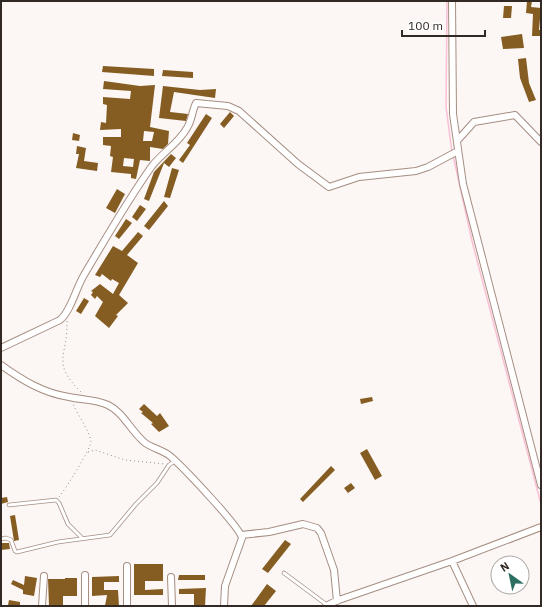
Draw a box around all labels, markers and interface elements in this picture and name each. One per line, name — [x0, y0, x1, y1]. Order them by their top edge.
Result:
scale bar — [402, 12, 485, 38]
text: 100 m — [408, 18, 443, 33]
north arrow — [490, 555, 530, 595]
text: N — [497, 559, 512, 575]

